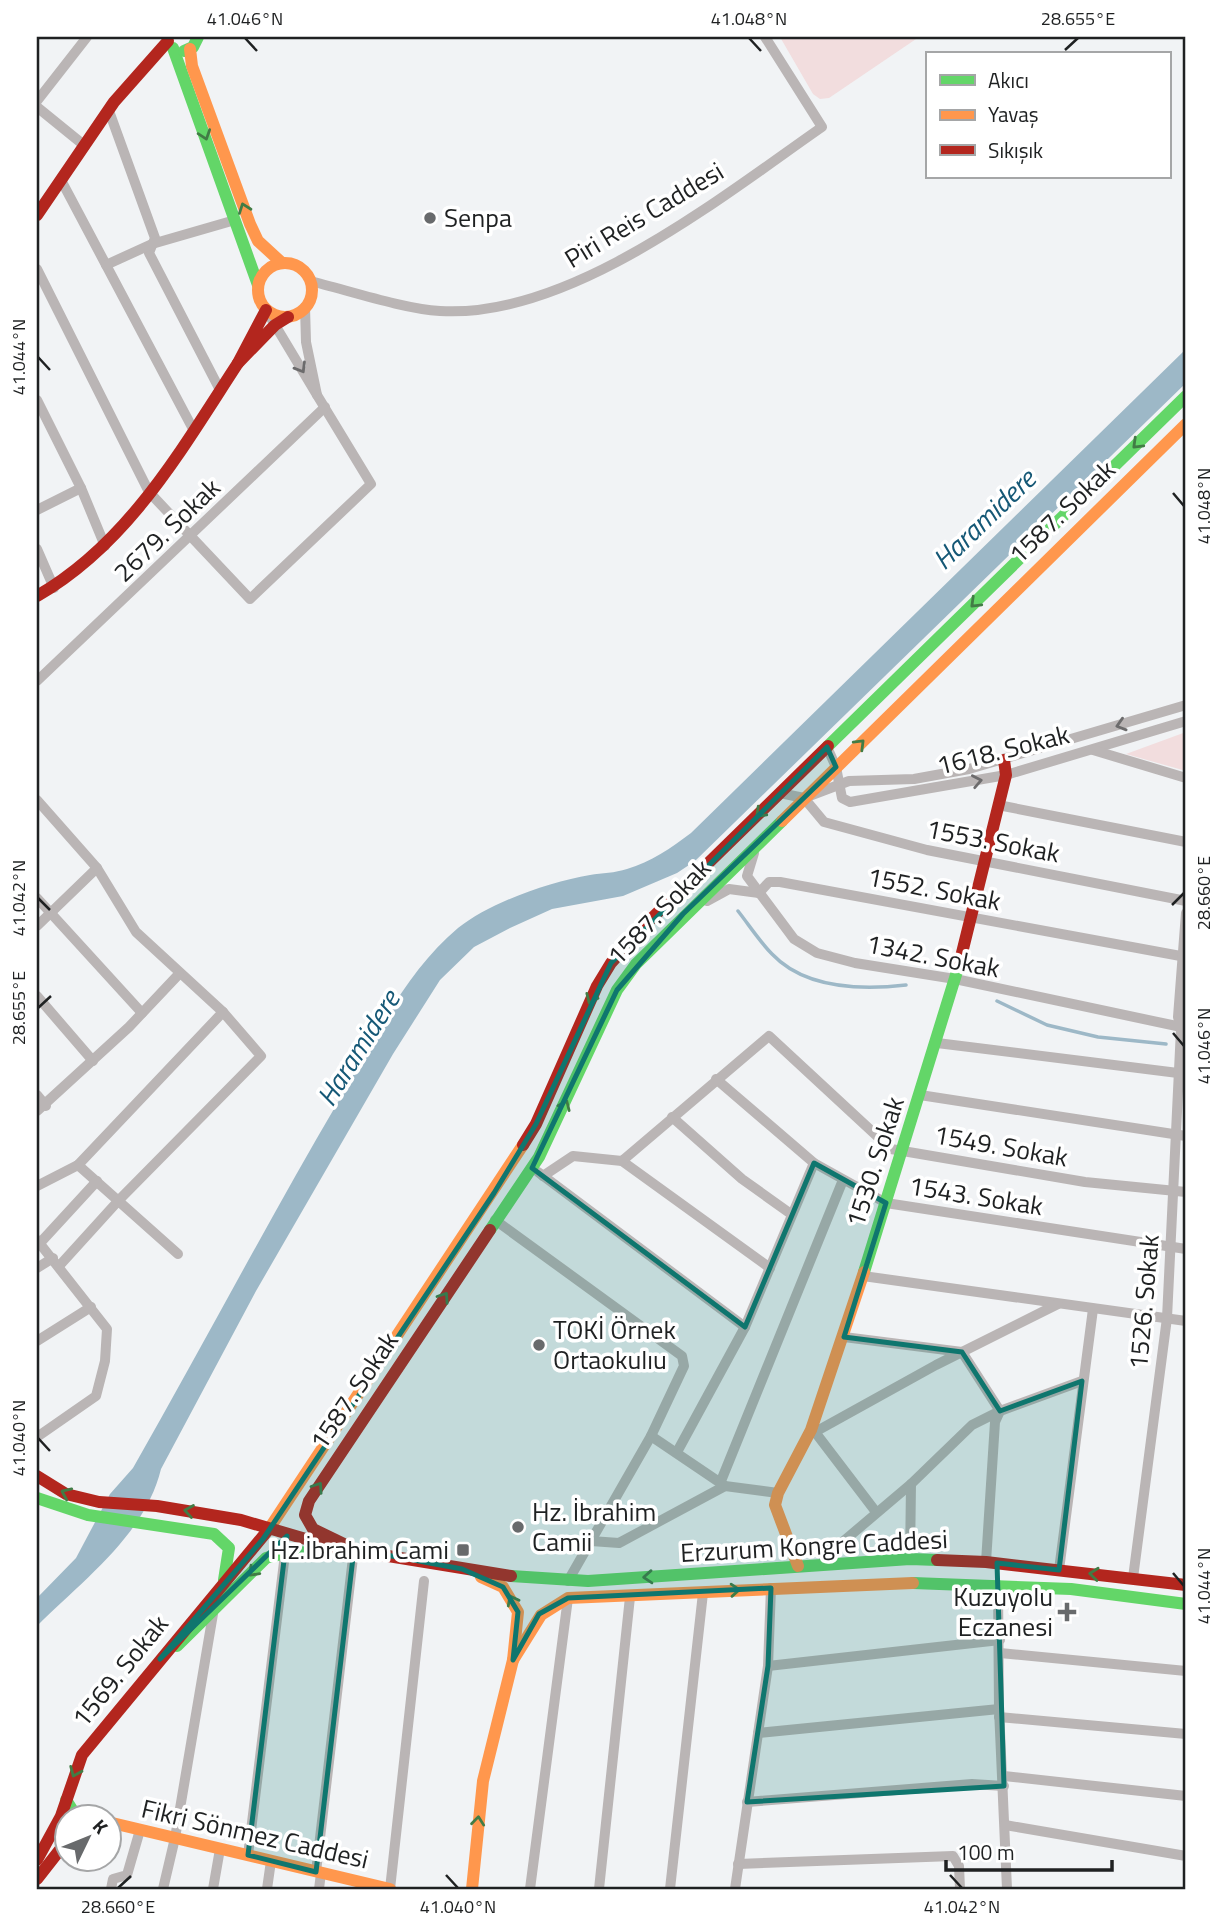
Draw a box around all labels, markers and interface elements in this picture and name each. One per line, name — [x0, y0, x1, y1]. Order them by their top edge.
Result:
text: 41.046°N — [207, 5, 283, 32]
text: 41.048°N — [711, 5, 787, 32]
text: 28.655°E — [1041, 5, 1115, 32]
legend — [926, 52, 1170, 178]
text: Akıcı — [988, 64, 1029, 96]
text: Yavaş — [988, 98, 1039, 130]
one-way arrow — [197, 129, 211, 141]
text: Sıkışık — [988, 134, 1043, 166]
street label: Piri Reis Caddesi — [557, 152, 731, 278]
place label: Senpa — [444, 198, 512, 237]
one-way arrow — [238, 203, 252, 215]
marker: Senpa — [422, 210, 438, 226]
text: 41.044°N — [5, 319, 32, 395]
one-way arrow — [293, 360, 306, 373]
one-way arrow — [1133, 435, 1146, 448]
street label: 1587. Sokak — [999, 451, 1124, 573]
water label: Haramidere — [922, 457, 1047, 579]
text: 41.048°N — [1190, 468, 1217, 544]
street label: 2679. Sokak — [104, 469, 229, 591]
one-way arrow — [970, 594, 983, 607]
street label: 1618. Sokak — [933, 714, 1073, 785]
one-way arrow — [1115, 717, 1128, 731]
one-way arrow — [851, 740, 864, 753]
one-way arrow — [971, 775, 983, 790]
one-way arrow — [755, 805, 768, 818]
street label: 1553. Sokak — [923, 808, 1063, 873]
street label: 1587. Sokak — [598, 849, 720, 974]
street label: 1552. Sokak — [864, 856, 1004, 921]
text: 28.660°E — [1190, 856, 1217, 930]
text: 41.042°N — [5, 860, 32, 936]
street label: 1342. Sokak — [863, 923, 1003, 988]
text: 28.655°E — [5, 971, 32, 1045]
water label: Haramidere — [305, 980, 411, 1114]
one-way arrow — [585, 992, 599, 1004]
text: 41.046°N — [1190, 1008, 1217, 1084]
street label: 1530. Sokak — [835, 1091, 914, 1232]
one-way arrow — [557, 1100, 571, 1112]
street label: 1549. Sokak — [931, 1115, 1071, 1176]
street label: 1543. Sokak — [906, 1166, 1046, 1225]
street label: 1526. Sokak — [1118, 1233, 1169, 1371]
one-way arrow — [435, 1292, 448, 1305]
place label: TOKİ Örnek Ortaokulıu — [553, 1310, 676, 1379]
street label: 1587. Sokak — [300, 1324, 408, 1458]
marker: TOKİ Örnek Ortaokulıu — [531, 1337, 547, 1353]
text: 41.040°N — [5, 1400, 32, 1476]
one-way arrow — [310, 1482, 322, 1495]
one-way arrow — [61, 1487, 74, 1501]
place label: Hz. İbrahim Camii — [532, 1492, 656, 1561]
one-way arrow — [183, 1504, 195, 1519]
marker: Hz. İbrahim Camii — [510, 1519, 526, 1535]
street label: Erzurum Kongre Caddesi — [679, 1519, 949, 1572]
place label: Hz.İbrahim Cami — [270, 1530, 449, 1569]
marker: Hz.İbrahim Cami — [455, 1542, 471, 1558]
text: 41.044°N — [1190, 1548, 1217, 1624]
one-way arrow — [249, 1564, 262, 1577]
one-way arrow — [1088, 1566, 1100, 1581]
one-way arrow — [642, 1569, 653, 1584]
place label: Kuzuyolu Eczanesi — [953, 1577, 1053, 1646]
one-way arrow — [729, 1583, 740, 1598]
one-way arrow — [506, 1595, 520, 1608]
marker: Kuzuyolu Eczanesi — [1059, 1604, 1075, 1620]
street label: 1569. Sokak — [62, 1606, 177, 1736]
one-way arrow — [69, 1764, 83, 1777]
street label: Fikri Sönmez Caddesi — [138, 1788, 373, 1879]
north arrow — [52, 1804, 122, 1874]
text: K — [86, 1812, 115, 1840]
one-way arrow — [471, 1815, 486, 1827]
scale bar — [946, 1828, 1113, 1872]
text: 100 m — [957, 1836, 1014, 1868]
text: 28.660°E — [81, 1893, 155, 1920]
text: 41.040°N — [420, 1893, 496, 1920]
text: 41.042°N — [924, 1893, 1000, 1920]

